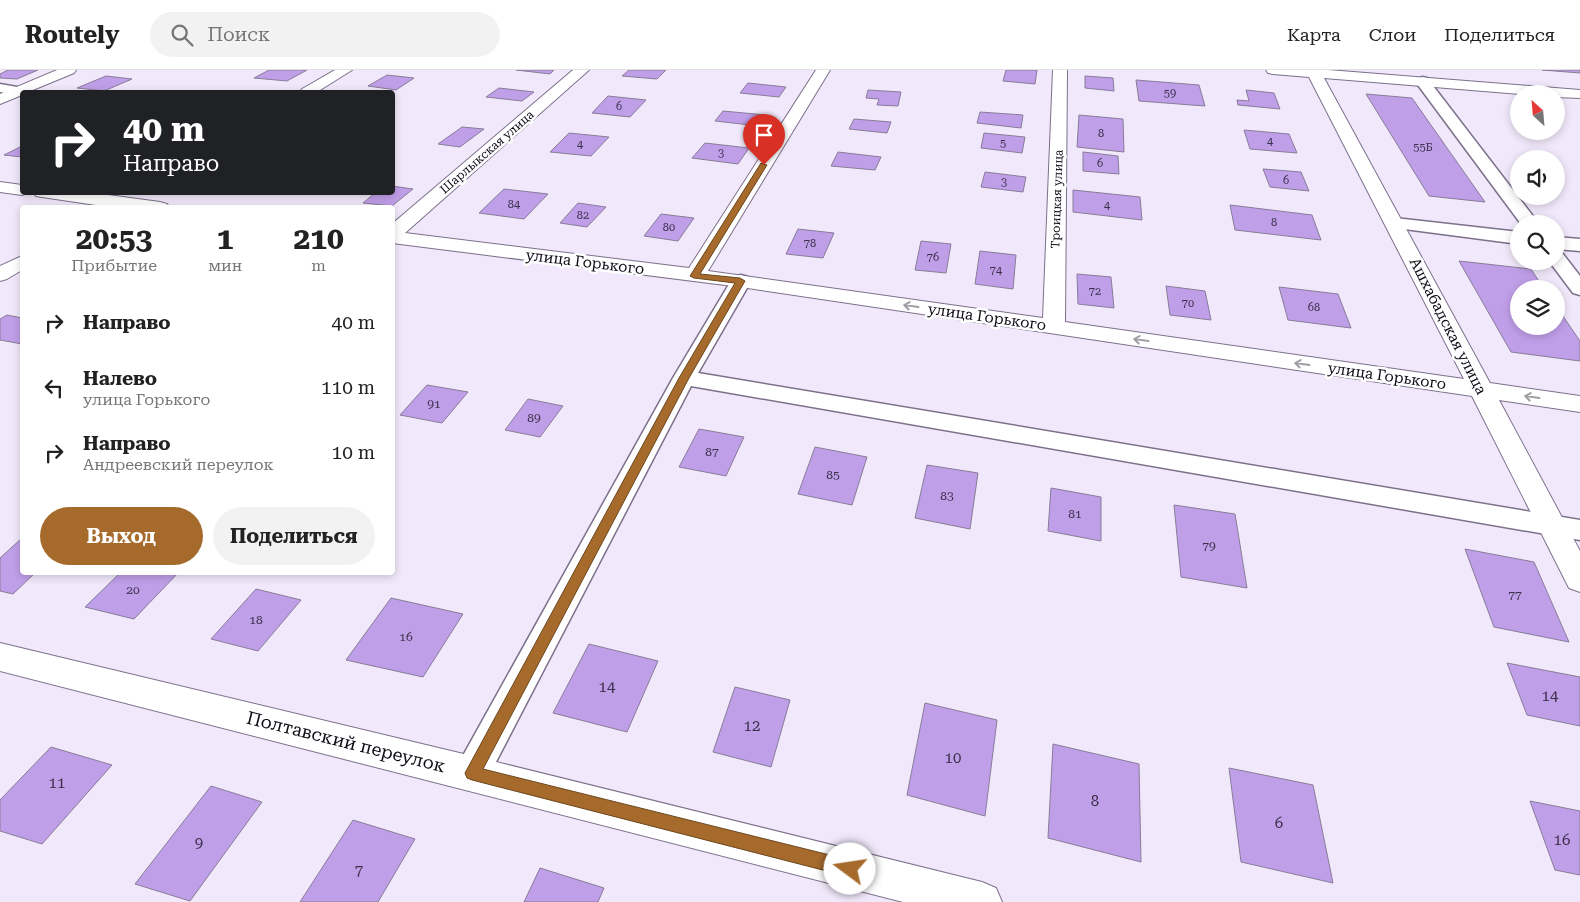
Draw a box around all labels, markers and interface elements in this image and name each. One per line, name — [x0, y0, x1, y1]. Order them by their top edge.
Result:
search box — [150, 12, 500, 57]
text: Routely — [25, 21, 120, 49]
icon: search — [168, 21, 196, 49]
text: Поиск — [208, 23, 270, 46]
text: Карта — [1287, 24, 1341, 45]
text: Слои — [1369, 24, 1416, 45]
text: Поделиться — [1444, 24, 1555, 45]
north arrow — [1510, 85, 1565, 140]
map controls — [1510, 85, 1565, 335]
house number: 59 — [1164, 87, 1176, 100]
house number: 6 — [616, 100, 622, 113]
street label: Шарлыкская улица — [437, 107, 537, 196]
text: 40 m — [123, 109, 205, 150]
icon: right — [40, 110, 105, 175]
pin — [743, 114, 785, 165]
icon: arrive — [750, 121, 778, 149]
house number: 8 — [1098, 127, 1104, 140]
house number: 4 — [1267, 135, 1274, 148]
house number: 5 — [1000, 137, 1006, 150]
house number: 4 — [577, 138, 584, 151]
house number: 55Б — [1413, 141, 1433, 154]
house number: 3 — [718, 147, 724, 160]
street label: Троицкая улица — [1048, 149, 1066, 249]
button: sound — [1510, 150, 1565, 205]
text: Направо — [123, 151, 219, 176]
house number: 6 — [1097, 157, 1103, 170]
house number: 6 — [1283, 174, 1289, 187]
house number: 3 — [1001, 176, 1007, 189]
house number: 84 — [508, 198, 521, 211]
house number: 4 — [1104, 199, 1111, 212]
house number: 82 — [577, 209, 589, 222]
button: search — [1510, 215, 1565, 270]
house number: 8 — [1271, 216, 1277, 229]
text: 20:53 — [76, 221, 152, 256]
text: 1 — [217, 221, 234, 256]
text: 210 — [293, 221, 344, 256]
house number: 80 — [663, 221, 675, 234]
house number: 78 — [804, 237, 816, 250]
street label: улица Горького — [525, 246, 645, 278]
house number: 76 — [927, 251, 939, 264]
street label: Ашхабадская улица — [1406, 255, 1490, 397]
text: Прибытие — [71, 256, 157, 275]
text: мин — [208, 256, 242, 275]
text: m — [311, 256, 326, 275]
house number: 74 — [990, 264, 1003, 277]
button: layers — [1510, 280, 1565, 335]
house number: 72 — [1089, 285, 1101, 298]
house number: 70 — [1182, 297, 1194, 310]
street label: улица Горького — [927, 300, 1047, 334]
one-way arrow — [903, 301, 919, 311]
house number: 68 — [1308, 301, 1320, 314]
icon: right — [40, 309, 68, 337]
text: Направо — [83, 311, 170, 334]
text: 40 m — [332, 311, 375, 334]
one-way arrow — [1133, 335, 1149, 345]
one-way arrow — [1294, 358, 1310, 368]
street label: улица Горького — [1327, 359, 1447, 393]
text: Налево — [83, 367, 157, 390]
icon: left — [40, 374, 68, 402]
text: 110 m — [321, 376, 375, 399]
text: улица Горького — [83, 390, 210, 409]
one-way arrow — [1524, 392, 1540, 402]
house number: 91 — [427, 397, 441, 411]
house number: 89 — [527, 411, 541, 425]
text: Направо — [83, 432, 170, 455]
icon: right — [40, 439, 68, 467]
text: 10 m — [332, 441, 375, 464]
house number: 87 — [705, 445, 719, 459]
text: Андреевский переулок — [83, 455, 274, 474]
house number: 85 — [826, 468, 840, 482]
house number: 83 — [940, 489, 954, 503]
button: Выход — [40, 507, 203, 565]
button: Поделиться — [213, 507, 375, 565]
house number: 81 — [1068, 507, 1082, 521]
house number: 79 — [1202, 539, 1216, 553]
house number: 20 — [126, 583, 140, 597]
house number: 77 — [1508, 588, 1522, 602]
house number: 18 — [249, 613, 263, 627]
house number: 16 — [399, 630, 413, 644]
house number: 14 — [599, 678, 616, 696]
house number: 14 — [1542, 687, 1559, 705]
street label: Полтавский переулок — [245, 707, 448, 776]
house number: 12 — [744, 717, 760, 735]
house number: 10 — [945, 749, 961, 767]
house number: 11 — [49, 774, 65, 792]
house number: 8 — [1091, 792, 1099, 810]
house number: 6 — [1275, 814, 1283, 832]
house number: 16 — [1554, 831, 1570, 849]
house number: 9 — [195, 834, 203, 852]
position arrow — [823, 842, 875, 894]
house number: 7 — [355, 861, 363, 879]

